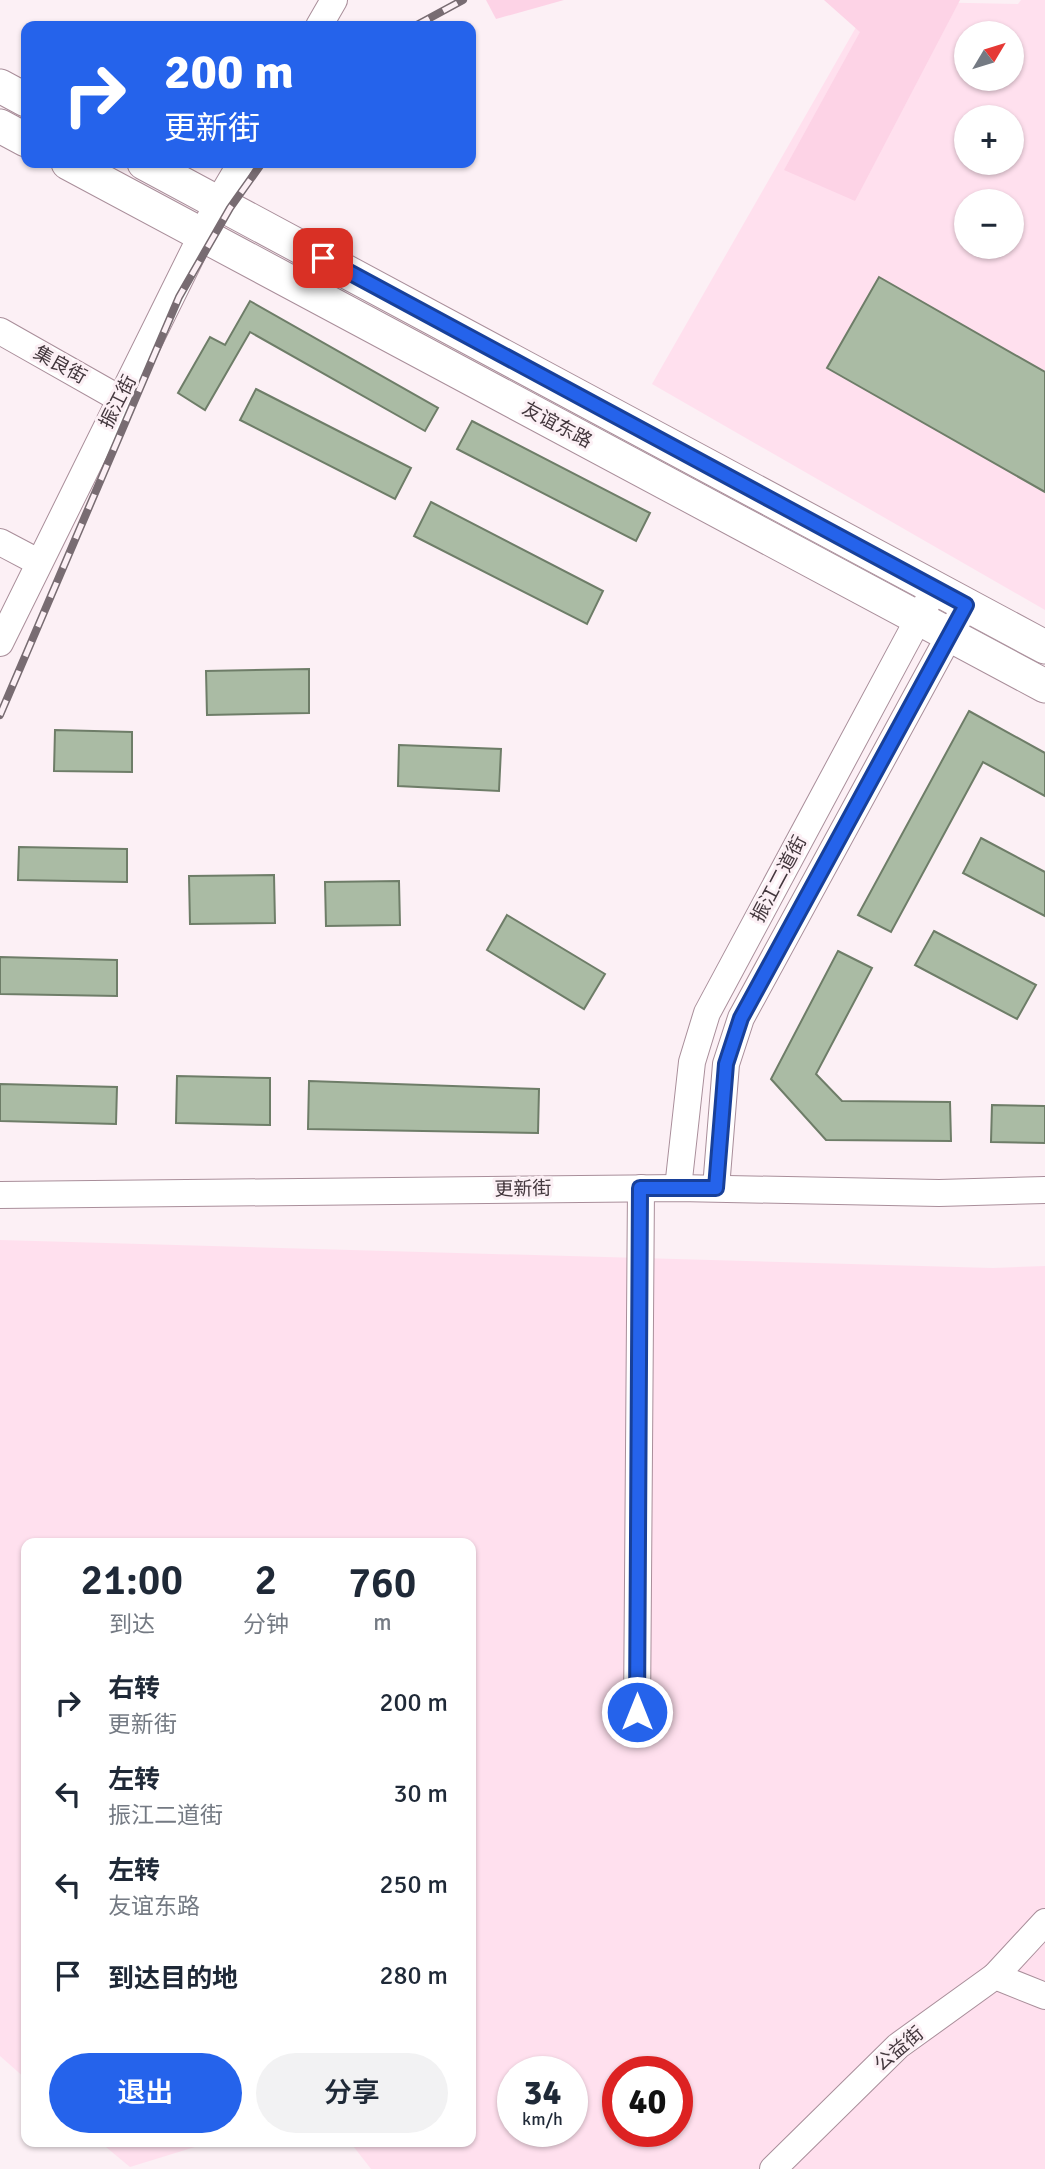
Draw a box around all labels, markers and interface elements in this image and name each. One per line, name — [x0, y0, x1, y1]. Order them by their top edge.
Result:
north arrow — [954, 21, 1024, 91]
map controls — [954, 21, 1024, 259]
text: 200 m — [164, 42, 294, 102]
icon: right — [49, 49, 140, 140]
button: + — [954, 105, 1024, 175]
text: 更新街 — [164, 109, 260, 148]
button: − — [954, 189, 1024, 259]
pin — [293, 228, 353, 288]
icon: arrive — [304, 239, 342, 277]
street label: 集良街 — [29, 341, 91, 389]
street label: 振江街 — [94, 371, 142, 433]
street label: 友谊东路 — [518, 397, 596, 453]
street label: 振江二道街 — [746, 831, 812, 927]
street label: 更新街 — [494, 1177, 552, 1201]
text: 21:00 — [81, 1555, 183, 1606]
text: 2 — [254, 1555, 277, 1606]
text: 760 — [348, 1558, 416, 1609]
text: m — [373, 1608, 392, 1637]
text: 到达 — [109, 1610, 155, 1639]
text: 分钟 — [243, 1610, 289, 1639]
text: 右转 — [108, 1673, 160, 1705]
position arrow — [600, 1675, 674, 1749]
icon: right — [49, 1684, 87, 1722]
text: 200 m — [379, 1687, 448, 1719]
text: 更新街 — [108, 1710, 177, 1739]
text: 左转 — [108, 1764, 160, 1796]
icon: left — [49, 1775, 87, 1813]
text: 30 m — [393, 1778, 448, 1810]
text: 振江二道街 — [108, 1801, 223, 1830]
text: 左转 — [108, 1855, 160, 1887]
icon: left — [49, 1866, 87, 1904]
text: 250 m — [379, 1869, 448, 1901]
text: 友谊东路 — [108, 1892, 200, 1921]
icon: arrive — [49, 1957, 87, 1995]
text: 280 m — [379, 1960, 448, 1992]
text: 到达目的地 — [108, 1963, 238, 1995]
street label: 公益街 — [869, 2021, 929, 2077]
button: 退出 — [49, 2053, 242, 2133]
button: 分享 — [256, 2053, 448, 2133]
speed limit sign: 40 — [602, 2056, 693, 2147]
text: 34 — [524, 2071, 561, 2114]
text: km/h — [522, 2108, 563, 2130]

